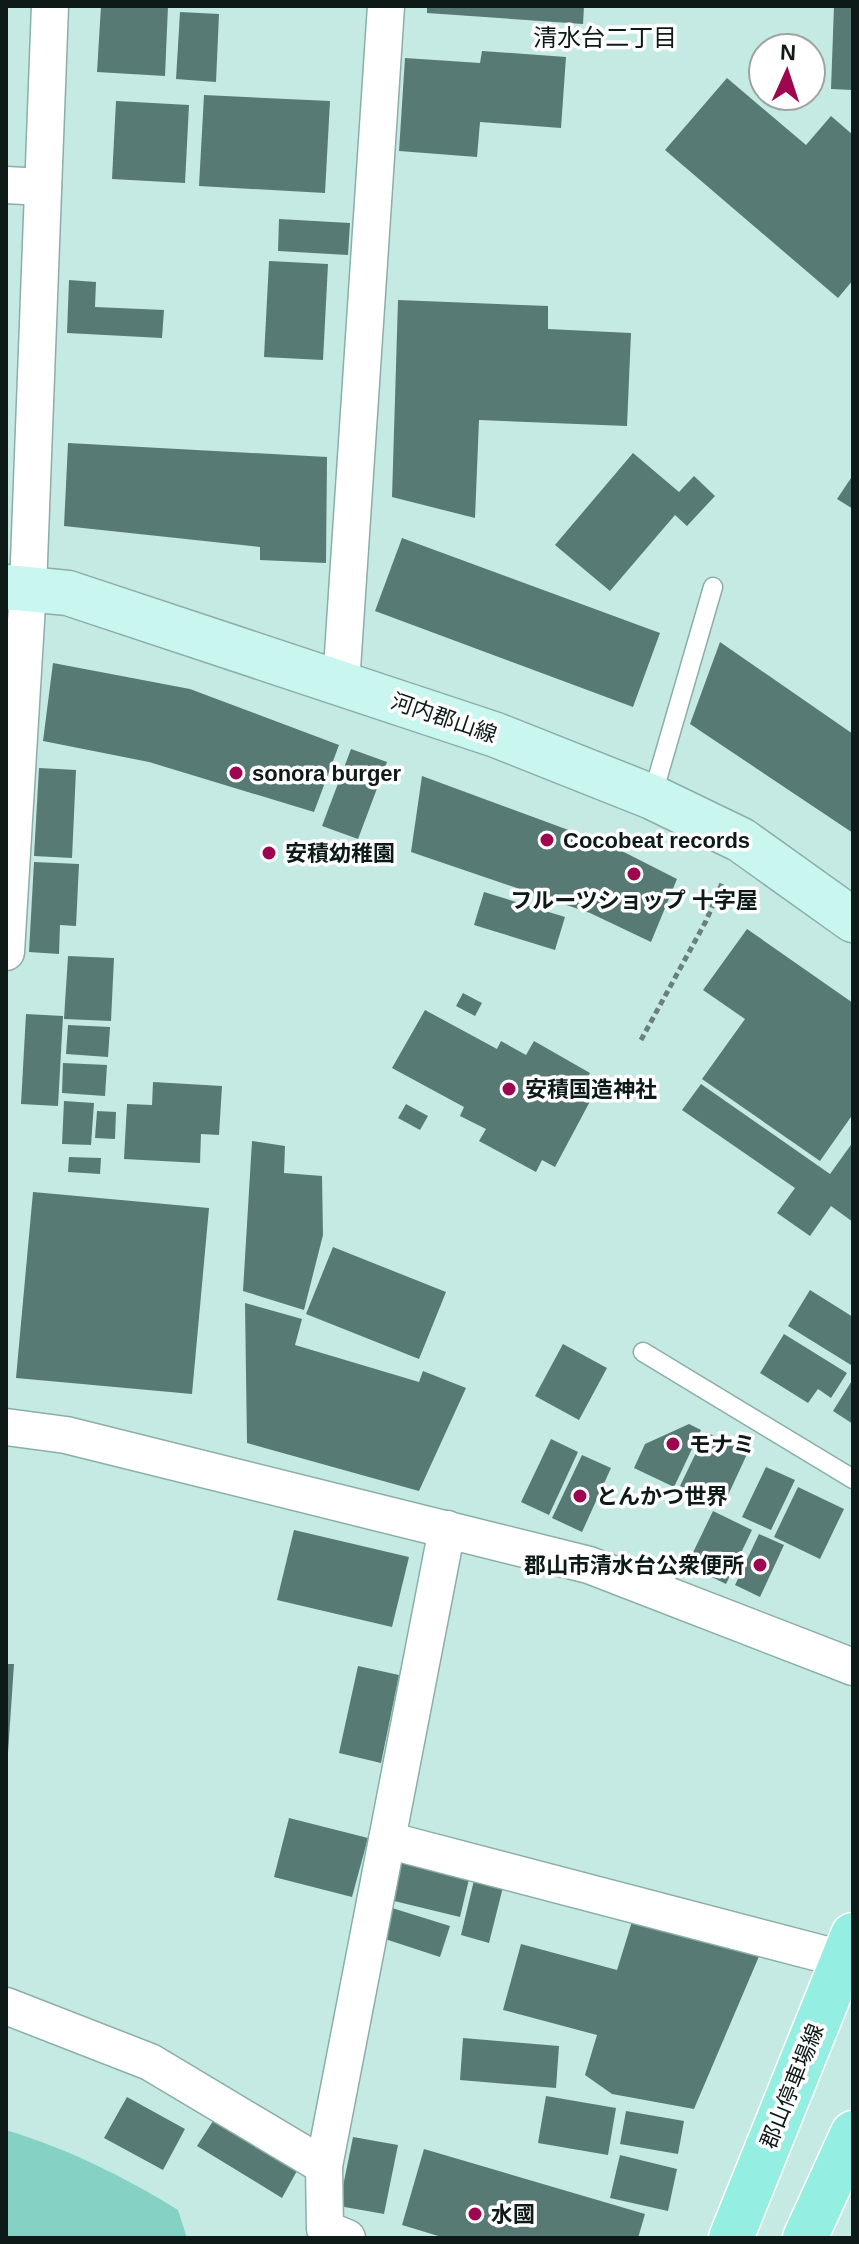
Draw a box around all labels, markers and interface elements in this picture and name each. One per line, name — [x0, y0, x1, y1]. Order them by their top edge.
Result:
district label: 清水台二丁目 — [533, 24, 677, 51]
north arrow — [747, 32, 827, 112]
text: N — [779, 40, 797, 65]
street label: 河内郡山線 — [388, 688, 500, 748]
place label: sonora burger — [252, 761, 402, 786]
marker: sonora burger — [227, 764, 245, 782]
place label: Cocobeat records — [563, 828, 750, 853]
marker: Cocobeat records — [538, 831, 556, 849]
place label: 安積幼稚園 — [285, 841, 395, 866]
marker: 安積幼稚園 — [260, 844, 278, 862]
marker: フルーツショップ 十字屋 — [625, 865, 643, 883]
place label: フルーツショップ 十字屋 — [510, 888, 758, 913]
place label: 安積国造神社 — [525, 1077, 657, 1102]
marker: 安積国造神社 — [500, 1080, 518, 1098]
place label: モナミ — [689, 1432, 755, 1457]
marker: モナミ — [664, 1435, 682, 1453]
place label: とんかつ世界 — [596, 1484, 728, 1509]
marker: とんかつ世界 — [571, 1487, 589, 1505]
place label: 郡山市清水台公衆便所 — [524, 1553, 744, 1578]
marker: 郡山市清水台公衆便所 — [751, 1556, 769, 1574]
street label: 郡山停車場線 — [756, 2020, 828, 2152]
place label: 水國 — [491, 2202, 535, 2227]
marker: 水國 — [466, 2205, 484, 2223]

